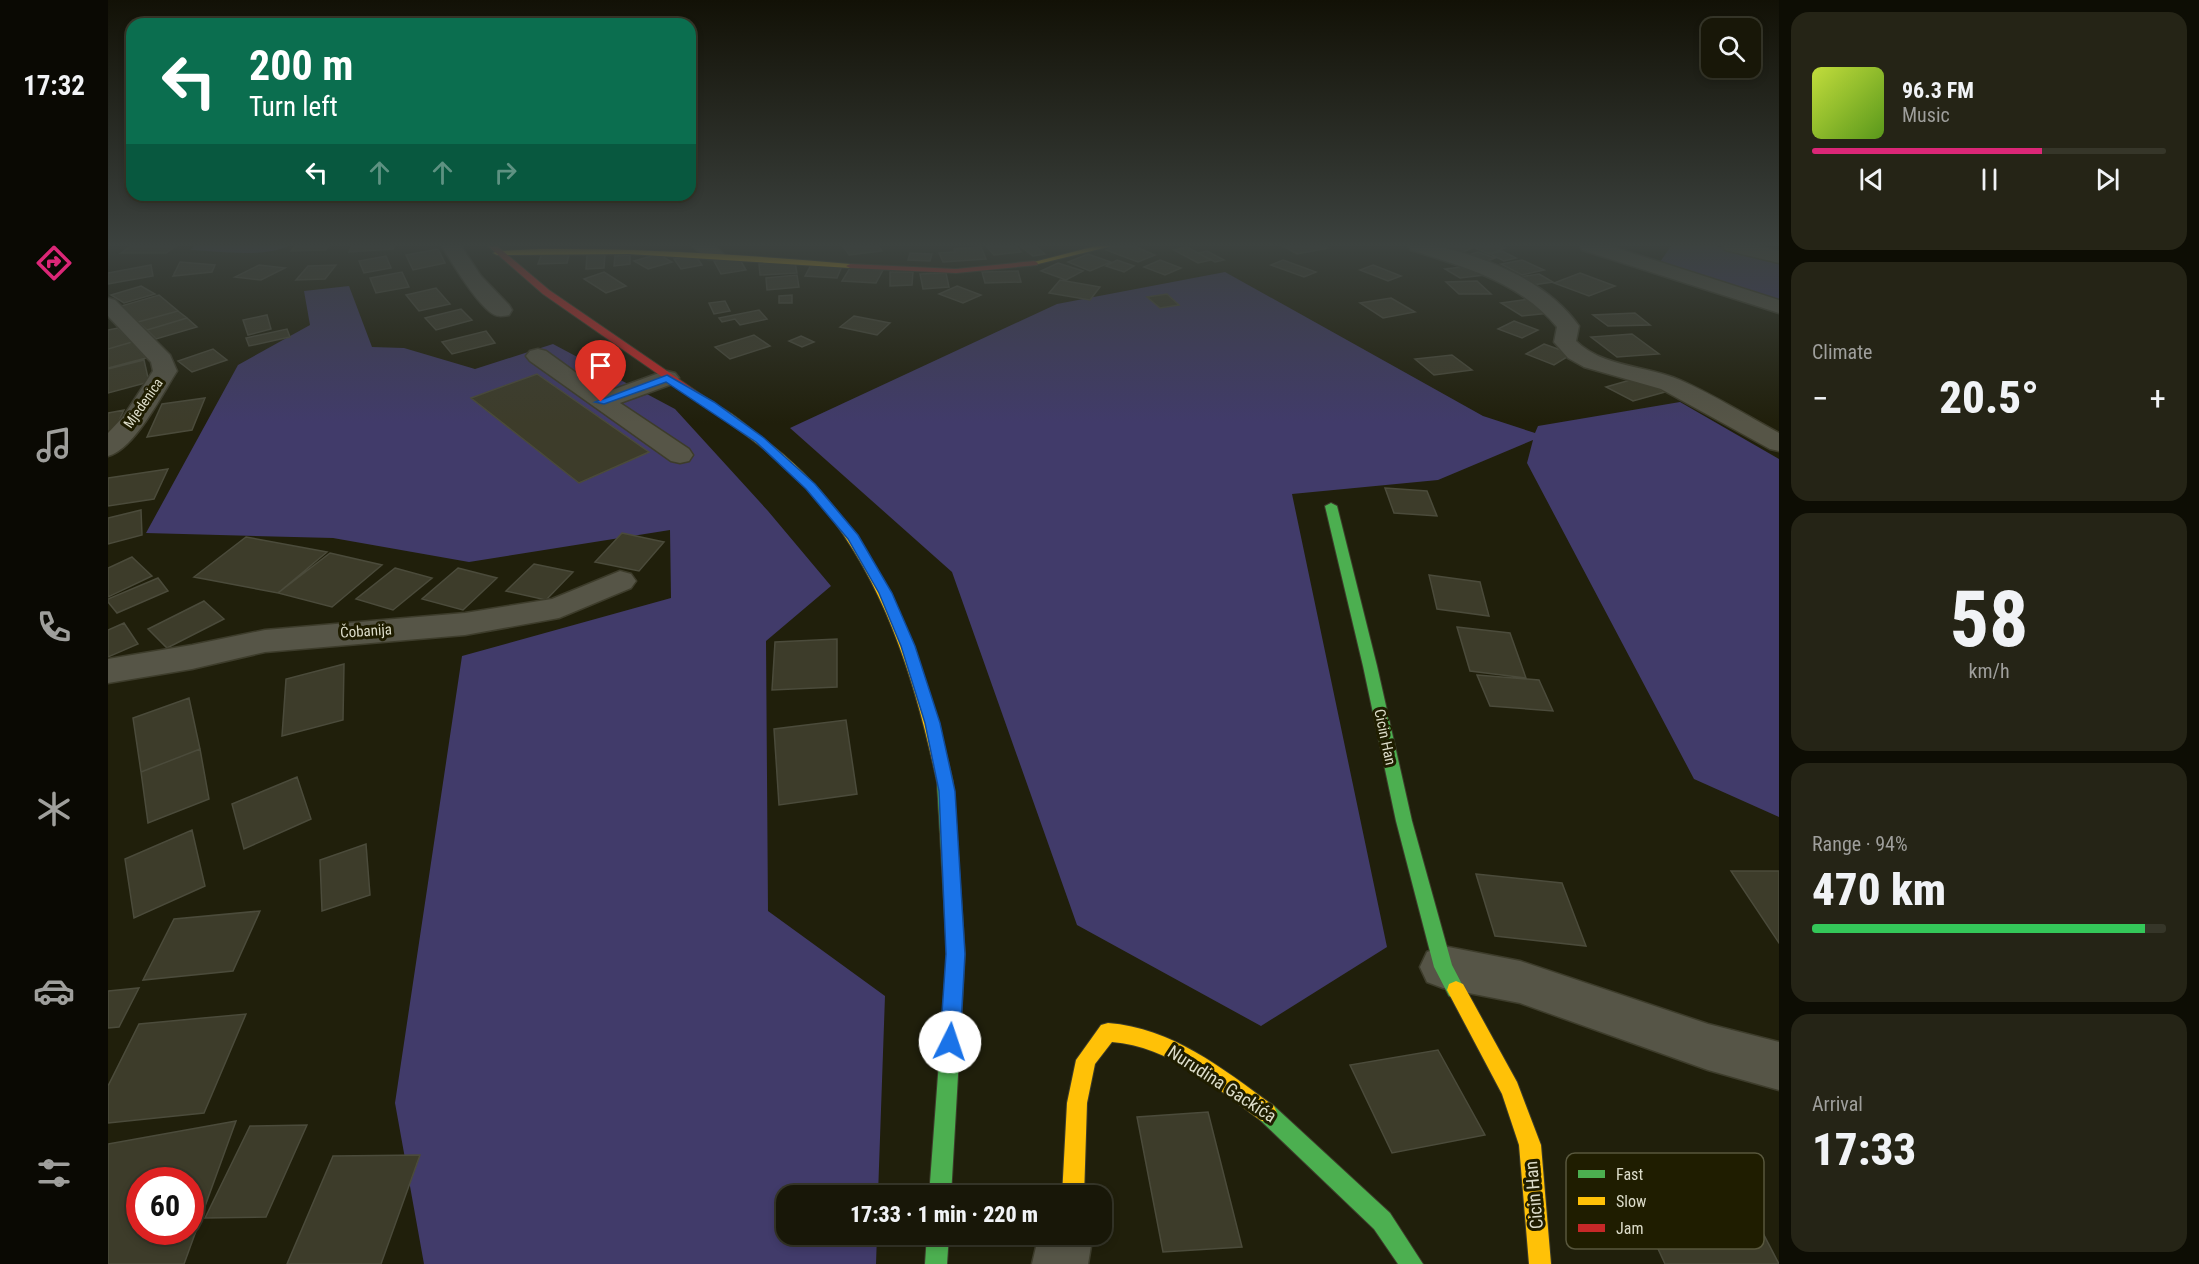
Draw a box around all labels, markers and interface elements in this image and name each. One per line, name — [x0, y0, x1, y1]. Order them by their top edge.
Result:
map controls — [1701, 18, 1761, 78]
button: search — [1701, 18, 1761, 78]
text: 200 m — [249, 41, 354, 90]
icon: left — [150, 42, 228, 120]
text: 17:32 — [23, 70, 85, 102]
text: 96.3 FM — [1902, 78, 1974, 103]
text: Turn left — [249, 91, 338, 123]
text: Music — [1902, 103, 1950, 127]
icon: left — [300, 156, 333, 189]
icon: ahead — [363, 156, 396, 189]
icon: ahead — [426, 156, 459, 189]
icon: right — [489, 156, 522, 189]
icon: previous — [1855, 163, 1888, 196]
icon: pause — [1973, 163, 2006, 196]
icon: next — [2091, 163, 2124, 196]
icon: directions — [33, 242, 75, 284]
pin — [575, 340, 626, 402]
text: Climate — [1812, 340, 1872, 364]
icon: arrive — [584, 349, 617, 382]
text: 20.5° — [1939, 371, 2039, 424]
street label: Mjedenica — [120, 375, 166, 431]
text: − — [1812, 379, 1829, 418]
text: + — [2150, 379, 2166, 418]
icon: music — [33, 424, 75, 466]
text: 58 — [1950, 574, 2028, 665]
icon: phone — [33, 606, 75, 648]
street label: Čobanija — [339, 620, 393, 642]
text: km/h — [1968, 659, 2010, 683]
street label: Cicin Han — [1370, 707, 1400, 767]
icon: climate — [33, 788, 75, 830]
text: Range · 94% — [1812, 832, 1908, 856]
text: 470 km — [1812, 863, 1946, 916]
icon: car — [33, 970, 75, 1012]
position arrow — [918, 1010, 982, 1074]
street label: Nurudina Gackića — [1164, 1041, 1281, 1127]
text: Arrival — [1812, 1092, 1863, 1116]
text: 17:33 — [1812, 1123, 1916, 1176]
icon: filters — [33, 1152, 75, 1194]
legend — [1566, 1153, 1764, 1249]
street label: Cicin Han — [1520, 1160, 1547, 1230]
text: Fast — [1616, 1165, 1643, 1184]
speed limit sign: 60 — [126, 1167, 204, 1245]
text: Slow — [1616, 1192, 1646, 1211]
text: 17:33 · 1 min · 220 m — [850, 1202, 1038, 1227]
text: Jam — [1616, 1219, 1643, 1238]

